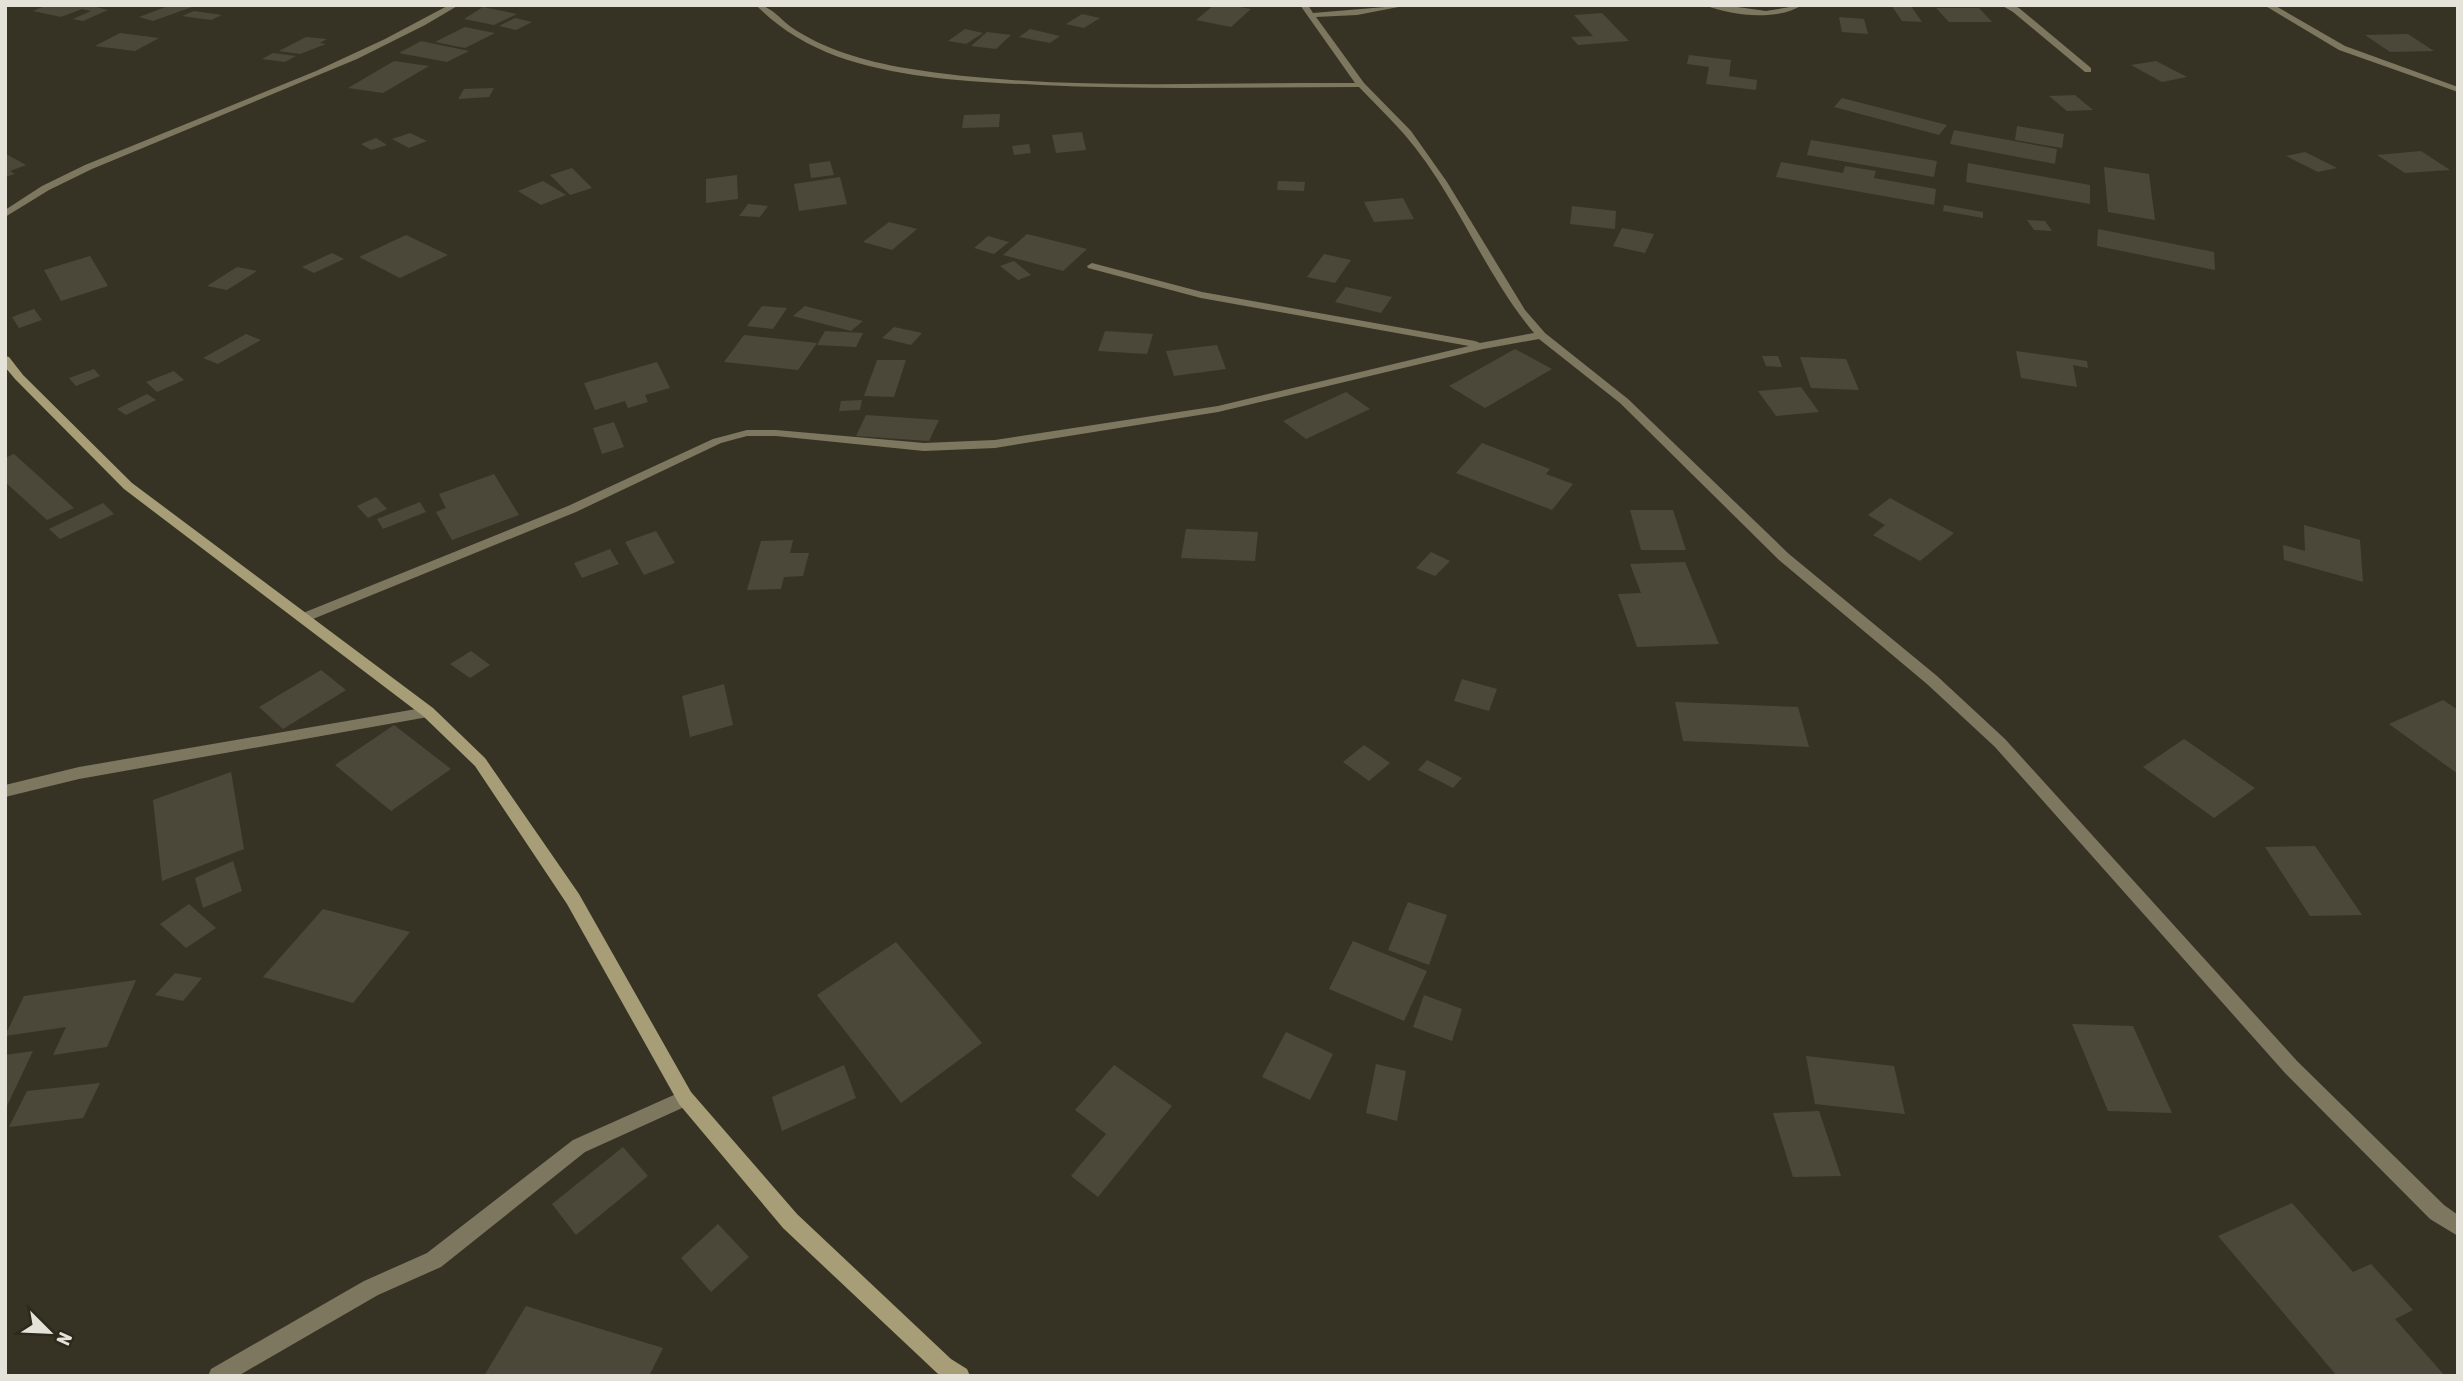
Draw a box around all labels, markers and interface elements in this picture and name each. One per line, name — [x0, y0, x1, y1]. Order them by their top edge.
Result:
north arrow — [14, 1297, 84, 1367]
text: N — [52, 1329, 77, 1349]

